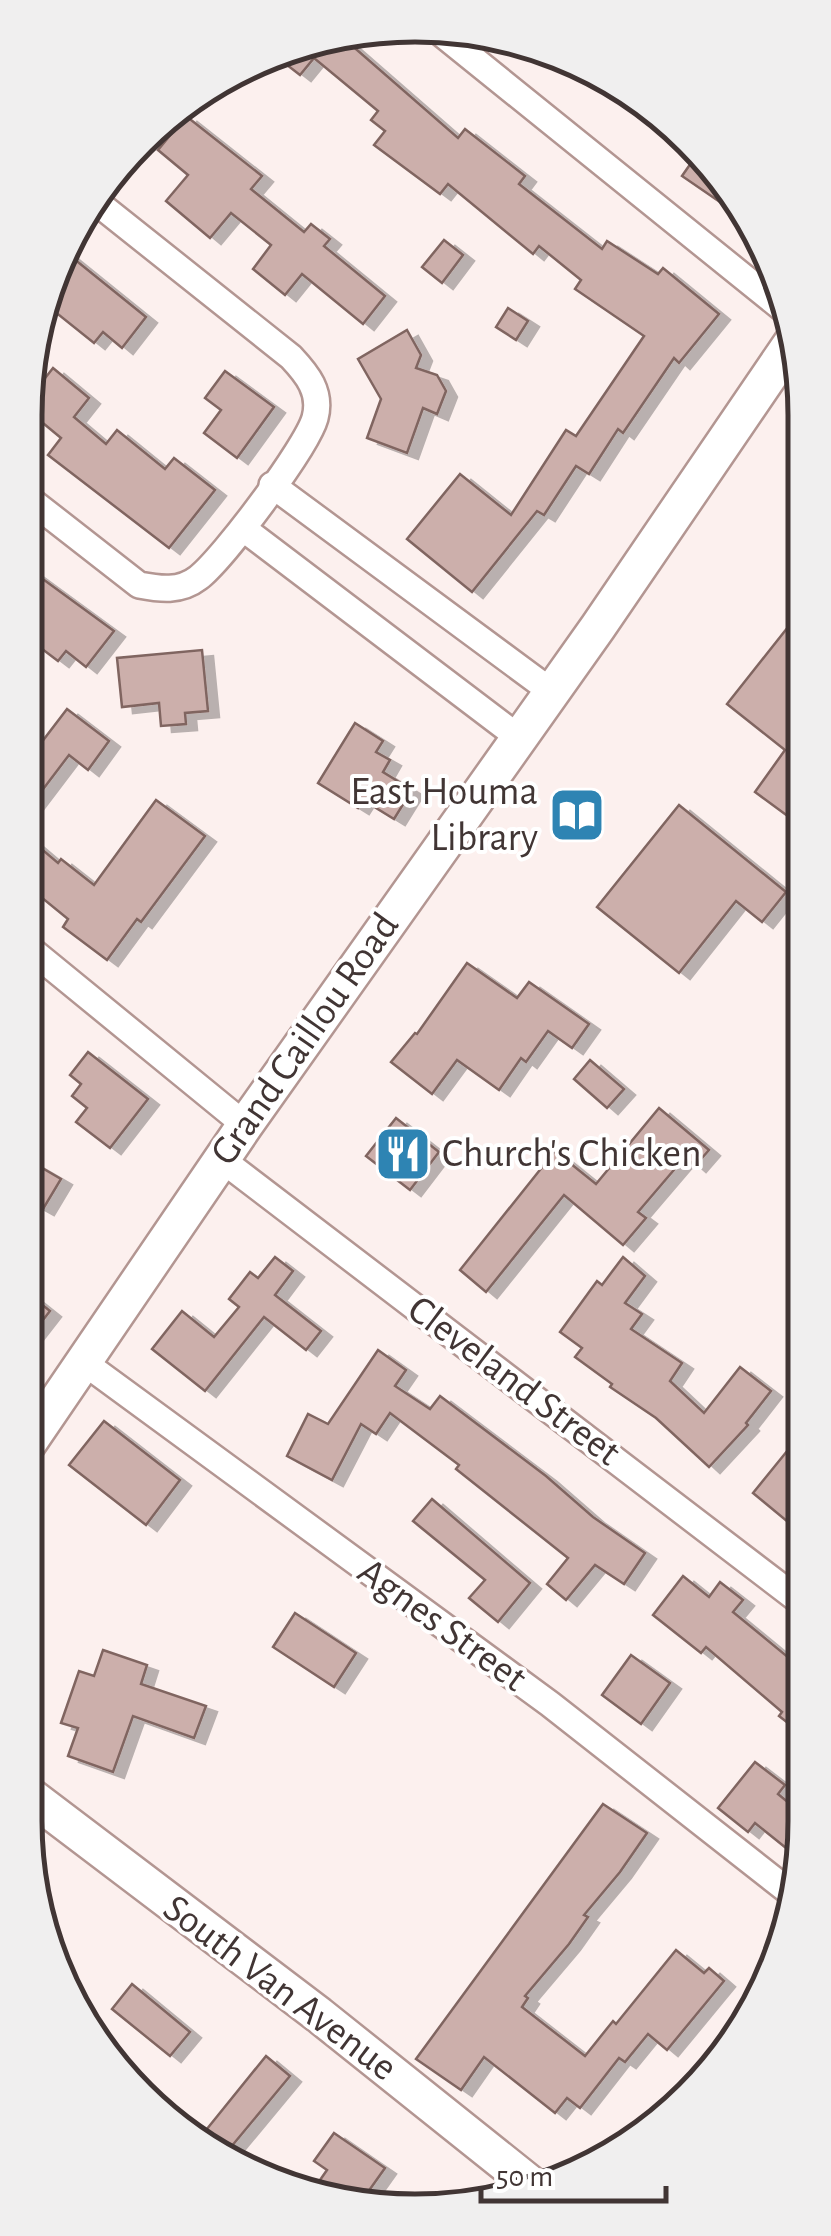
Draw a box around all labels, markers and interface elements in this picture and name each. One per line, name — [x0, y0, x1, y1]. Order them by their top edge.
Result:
place label: East Houma Library — [350, 772, 538, 858]
library icon: East Houma Library — [547, 785, 607, 845]
street label: Grand Caillou Road — [204, 906, 406, 1172]
restaurant icon: Church's Chicken — [373, 1124, 433, 1184]
place label: Church's Chicken — [442, 1134, 702, 1174]
street label: Cleveland Street — [401, 1289, 628, 1474]
street label: Agnes Street — [350, 1551, 534, 1699]
street label: South Van Avenue — [156, 1888, 404, 2088]
scale bar — [481, 2141, 666, 2203]
text: 50 m — [496, 2162, 553, 2192]

